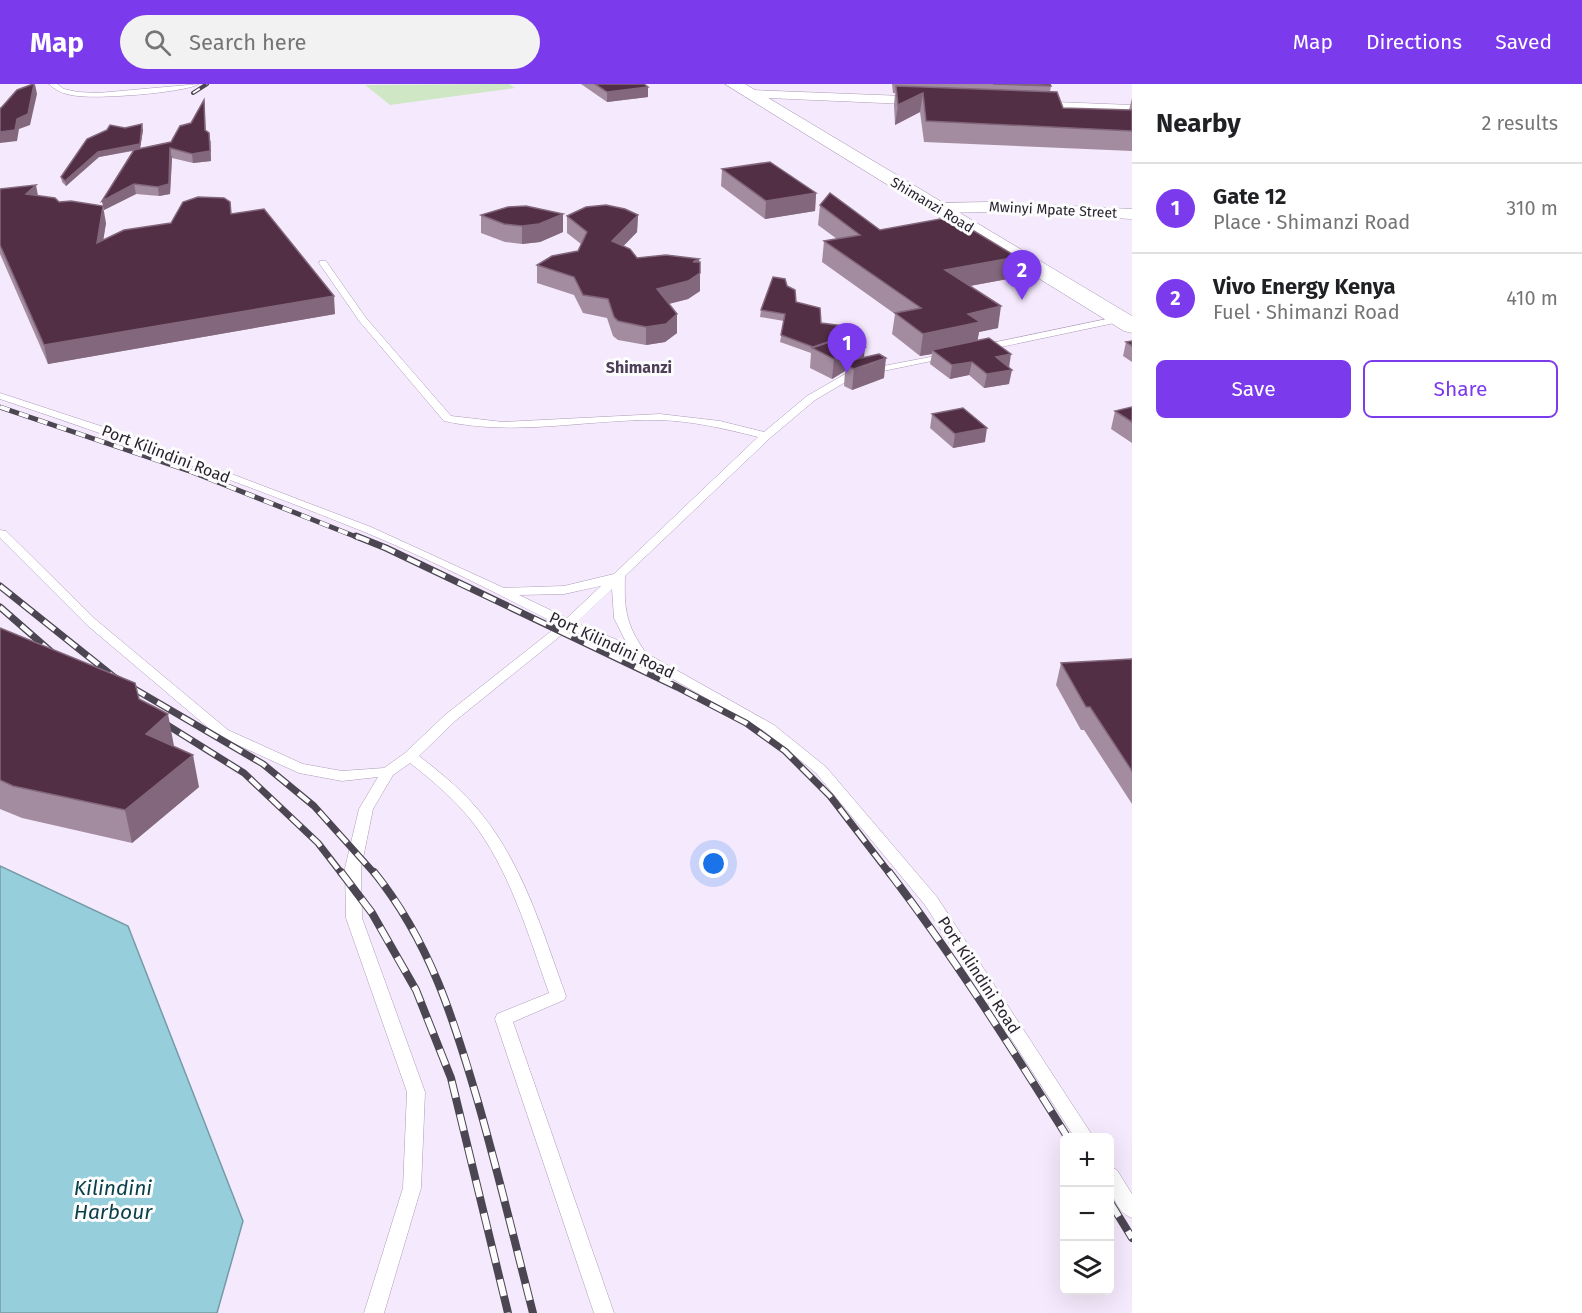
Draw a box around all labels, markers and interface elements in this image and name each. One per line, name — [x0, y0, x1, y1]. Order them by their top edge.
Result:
search box — [120, 15, 540, 69]
text: Map — [30, 26, 84, 59]
icon: search — [141, 26, 174, 59]
text: Search here — [189, 29, 307, 56]
text: Map — [1293, 29, 1333, 55]
text: Directions — [1366, 29, 1462, 55]
text: Saved — [1495, 29, 1552, 55]
text: Nearby — [1156, 108, 1241, 139]
text: 2 results — [1481, 111, 1558, 135]
street label: Shimanzi Road — [887, 174, 977, 236]
text: Gate 12 — [1213, 183, 1286, 210]
text: 1 — [1171, 196, 1180, 220]
text: 310 m — [1506, 196, 1558, 220]
street label: Mwinyi Mpate Street — [988, 198, 1118, 222]
text: Place · Shimanzi Road — [1213, 210, 1410, 234]
pin: 2 — [1002, 250, 1042, 300]
text: Vivo Energy Kenya — [1213, 273, 1396, 300]
text: 2 — [1170, 286, 1181, 310]
text: 410 m — [1506, 286, 1558, 310]
text: Fuel · Shimanzi Road — [1213, 300, 1400, 324]
pin: 1 — [828, 324, 866, 373]
district label: Shimanzi — [606, 358, 672, 377]
button: Save — [1156, 360, 1351, 418]
button: Share — [1363, 360, 1558, 418]
street label: Port Kilindini Road — [99, 421, 233, 487]
street label: Port Kilindini Road — [546, 608, 678, 682]
your location — [699, 849, 728, 878]
street label: Port Kilindini Road — [934, 913, 1024, 1037]
map controls — [1060, 1133, 1114, 1295]
button: + — [1060, 1133, 1114, 1187]
water label: Kilindini Harbour — [74, 1175, 153, 1225]
button: − — [1060, 1187, 1114, 1241]
button: layers — [1060, 1241, 1114, 1295]

